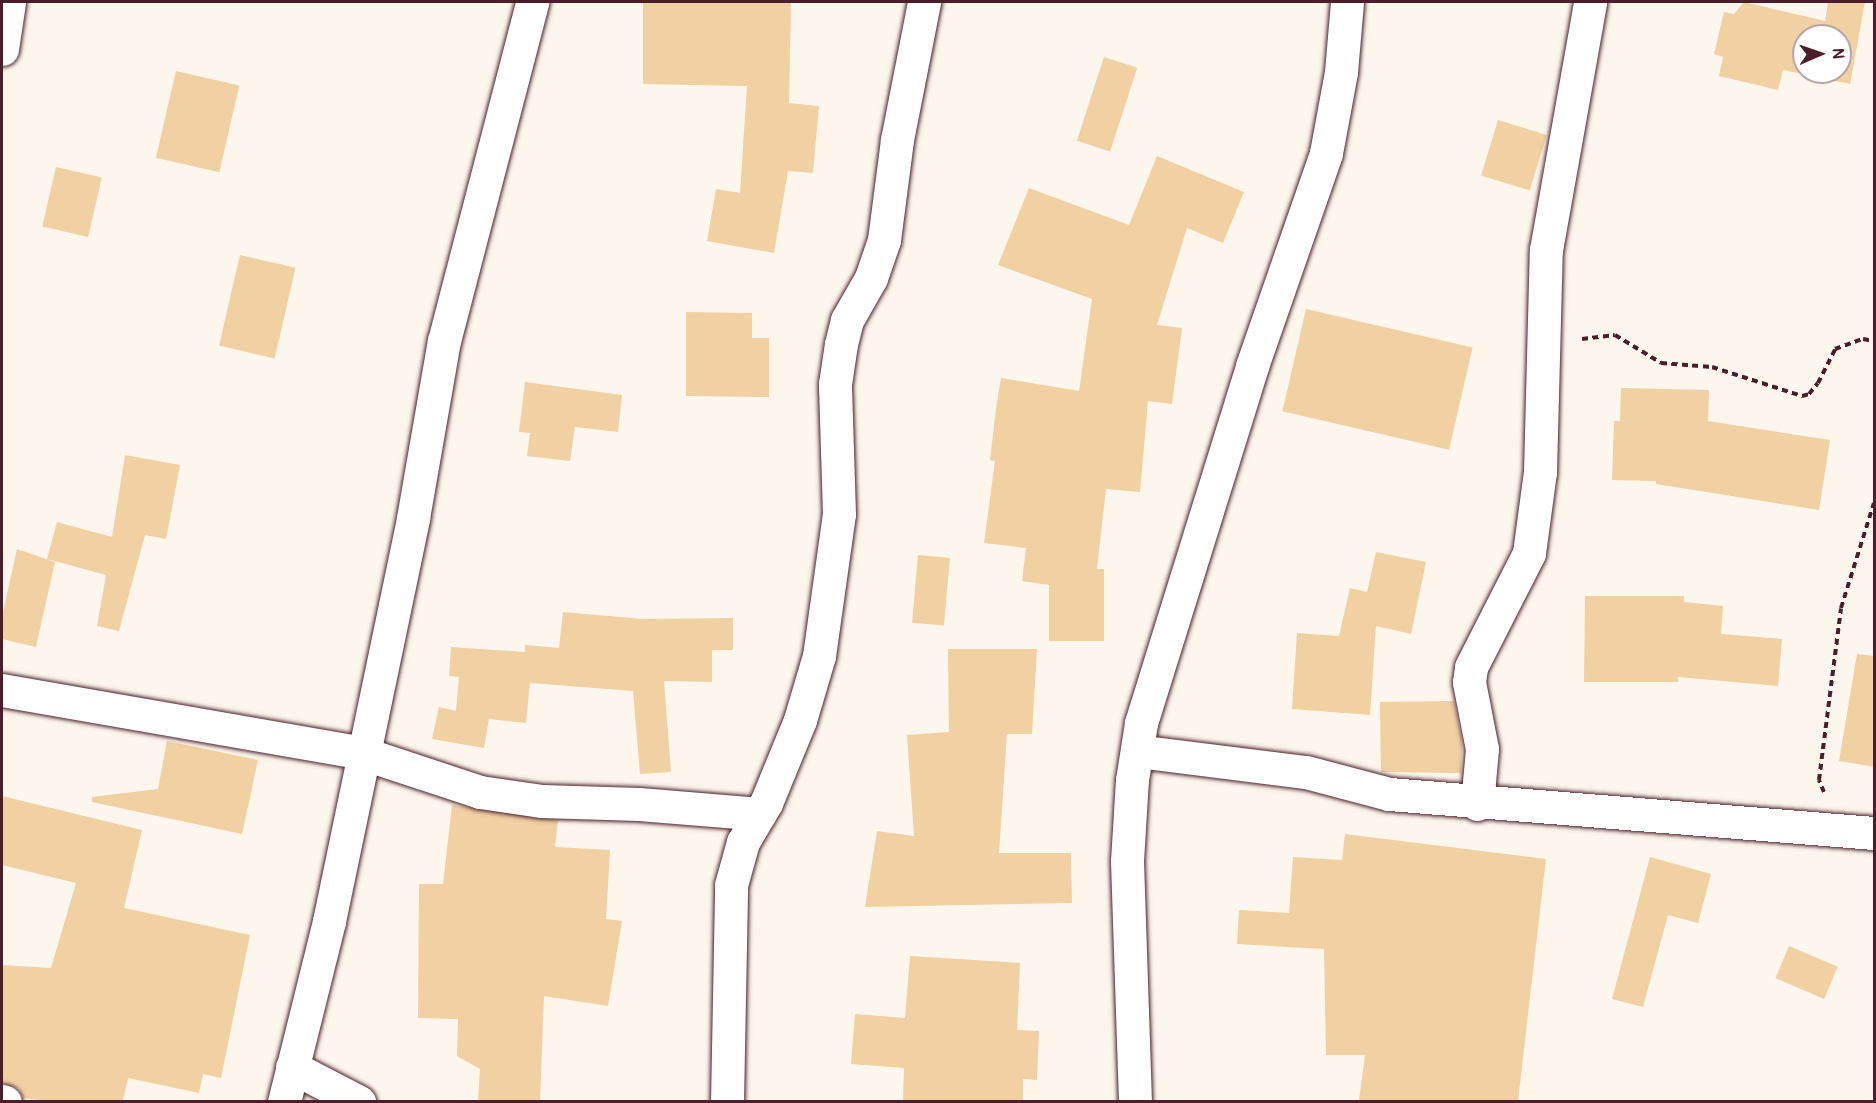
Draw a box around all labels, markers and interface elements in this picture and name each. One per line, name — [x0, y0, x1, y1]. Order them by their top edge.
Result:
north arrow — [1792, 24, 1852, 84]
text: N — [1828, 48, 1848, 59]

